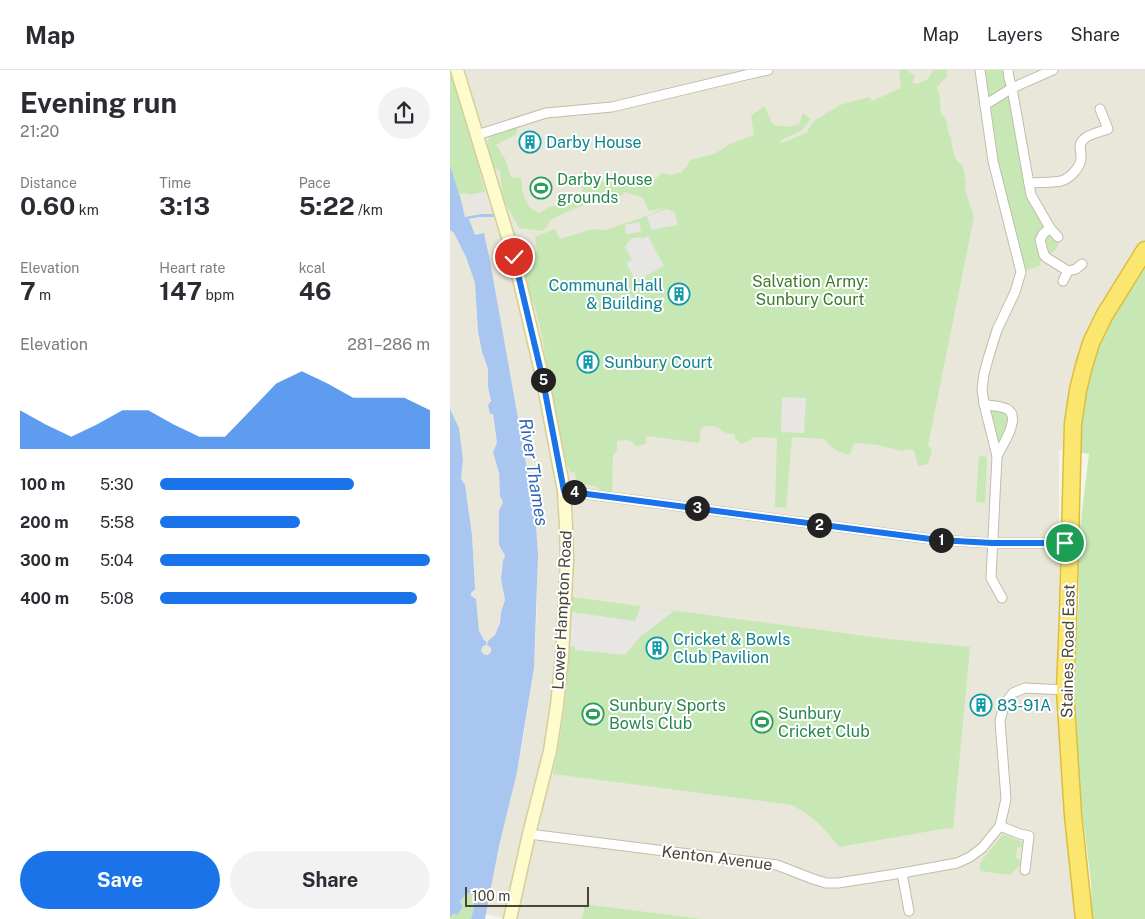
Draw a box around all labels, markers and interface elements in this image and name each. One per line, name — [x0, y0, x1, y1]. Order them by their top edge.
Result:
text: Map — [25, 21, 75, 49]
text: Map — [923, 24, 959, 45]
text: Layers — [987, 24, 1043, 45]
text: Share — [1071, 24, 1120, 45]
text: Evening run — [20, 86, 177, 119]
button: share — [378, 87, 430, 139]
text: 21:20 — [20, 122, 59, 141]
building icon: Darby House — [518, 130, 542, 154]
place label: Darby House — [546, 133, 642, 152]
place label: Darby House grounds — [557, 170, 653, 207]
text: Distance — [20, 175, 77, 191]
text: Time — [159, 175, 191, 191]
text: Pace — [299, 175, 331, 191]
sports icon: Darby House grounds — [529, 176, 553, 200]
text: 0.60 — [20, 191, 75, 221]
text: 3:13 — [159, 191, 210, 221]
text: 5:22 — [299, 191, 355, 221]
text: km — [75, 202, 99, 218]
text: /km — [355, 202, 383, 218]
pin — [493, 236, 535, 278]
icon: check — [500, 243, 528, 271]
text: Elevation — [20, 260, 79, 276]
text: Heart rate — [159, 260, 226, 276]
text: kcal — [299, 260, 326, 276]
park label: Salvation Army: Sunbury Court — [752, 272, 868, 309]
text: 7 — [20, 276, 36, 306]
text: 147 — [159, 276, 202, 306]
text: 46 — [299, 276, 332, 306]
place label: Communal Hall & Building — [549, 276, 663, 313]
building icon: Communal Hall & Building — [667, 282, 691, 306]
text: m — [36, 287, 51, 303]
text: bpm — [202, 287, 234, 303]
text: Elevation — [20, 335, 88, 354]
text: 281–286 m — [347, 335, 430, 354]
building icon: Sunbury Court — [576, 350, 600, 374]
place label: Sunbury Court — [604, 353, 713, 372]
pin: 5 — [530, 368, 556, 392]
text: 5 — [539, 372, 548, 388]
water label: River Thames — [515, 417, 553, 528]
text: 100 m — [20, 475, 65, 494]
text: 5:30 — [100, 475, 134, 494]
pin: 4 — [562, 480, 586, 504]
text: 4 — [570, 484, 579, 500]
pin: 3 — [684, 496, 710, 520]
text: 3 — [693, 500, 702, 516]
pin: 2 — [806, 512, 832, 538]
text: 200 m — [20, 513, 69, 532]
text: 5:58 — [100, 513, 134, 532]
text: 2 — [815, 517, 824, 533]
pin — [1044, 522, 1086, 564]
pin: 1 — [928, 528, 954, 552]
icon: arrive — [1051, 529, 1079, 557]
street label: Lower Hampton Road — [548, 530, 576, 690]
text: 1 — [939, 532, 945, 548]
text: 300 m — [20, 551, 69, 570]
text: 5:04 — [100, 551, 134, 570]
street label: Staines Road East — [1057, 584, 1079, 718]
text: 400 m — [20, 589, 69, 608]
text: 5:08 — [100, 589, 134, 608]
place label: Cricket & Bowls Club Pavilion — [673, 630, 790, 667]
building icon: Cricket & Bowls Club Pavilion — [645, 636, 669, 660]
building icon: 83-91A — [969, 693, 993, 717]
place label: Sunbury Sports Bowls Club — [609, 696, 726, 733]
place label: 83-91A — [997, 696, 1051, 715]
sports icon: Sunbury Sports Bowls Club — [581, 702, 605, 726]
place label: Sunbury Cricket Club — [778, 704, 870, 741]
sports icon: Sunbury Cricket Club — [750, 710, 774, 734]
street label: Kenton Avenue — [660, 842, 774, 874]
button: Save — [20, 851, 220, 909]
button: Share — [230, 851, 430, 909]
scale bar — [465, 884, 589, 907]
text: 100 m — [472, 888, 510, 904]

